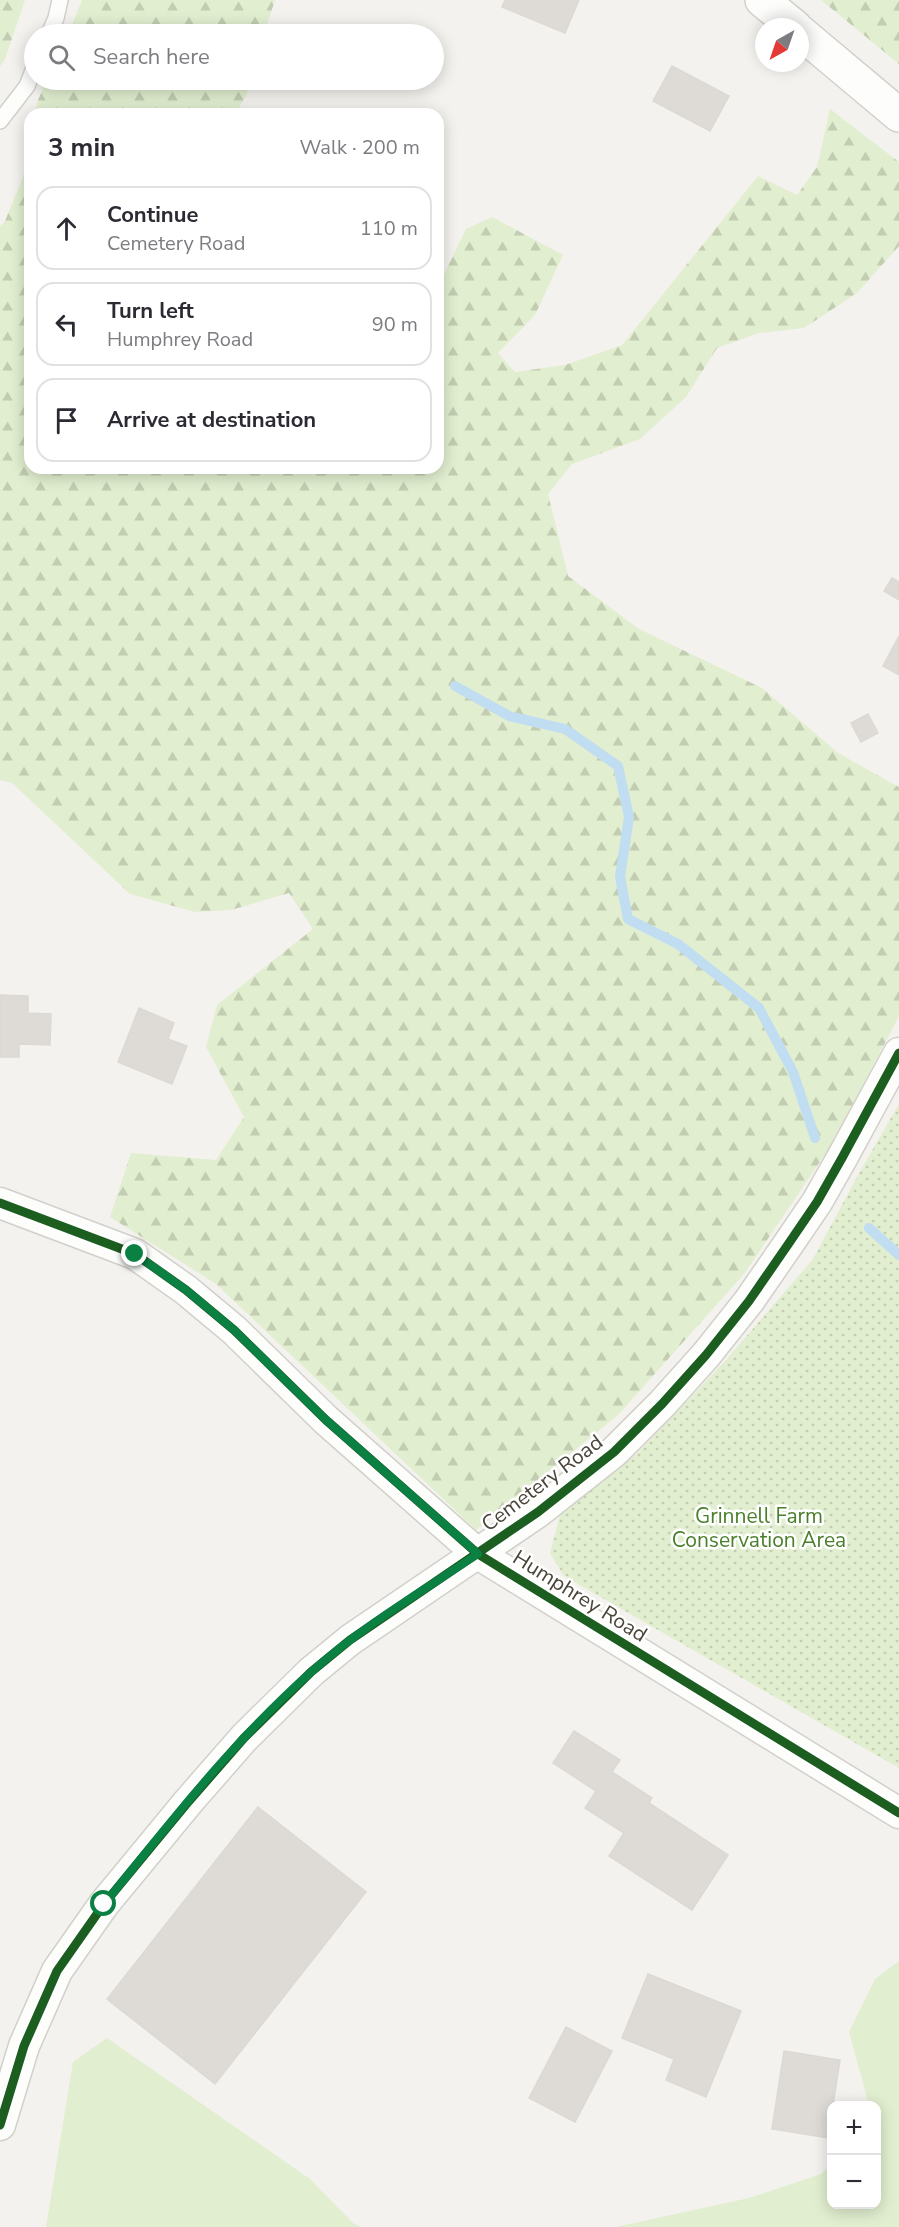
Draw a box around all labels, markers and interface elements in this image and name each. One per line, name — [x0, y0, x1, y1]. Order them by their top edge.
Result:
north arrow — [755, 18, 809, 72]
search box — [24, 24, 444, 90]
icon: search — [45, 41, 78, 74]
text: Search here — [93, 42, 210, 72]
text: 3 min — [48, 130, 115, 165]
text: Walk · 200 m — [300, 134, 420, 161]
text: Continue — [107, 200, 198, 230]
icon: ahead — [50, 212, 83, 245]
text: 110 m — [360, 215, 418, 242]
text: Cemetery Road — [107, 230, 245, 257]
text: Turn left — [107, 296, 194, 326]
icon: left — [50, 308, 83, 341]
text: 90 m — [372, 311, 418, 338]
text: Humphrey Road — [107, 326, 253, 353]
icon: arrive — [50, 404, 83, 437]
text: Arrive at destination — [107, 405, 316, 435]
route end — [121, 1240, 147, 1266]
street label: Cemetery Road — [476, 1428, 608, 1538]
park label: Grinnell Farm Conservation Area — [672, 1502, 846, 1554]
street label: Humphrey Road — [508, 1543, 652, 1649]
route start — [90, 1890, 116, 1916]
map controls — [827, 2101, 881, 2209]
button: + — [827, 2101, 881, 2155]
button: − — [827, 2155, 881, 2209]

